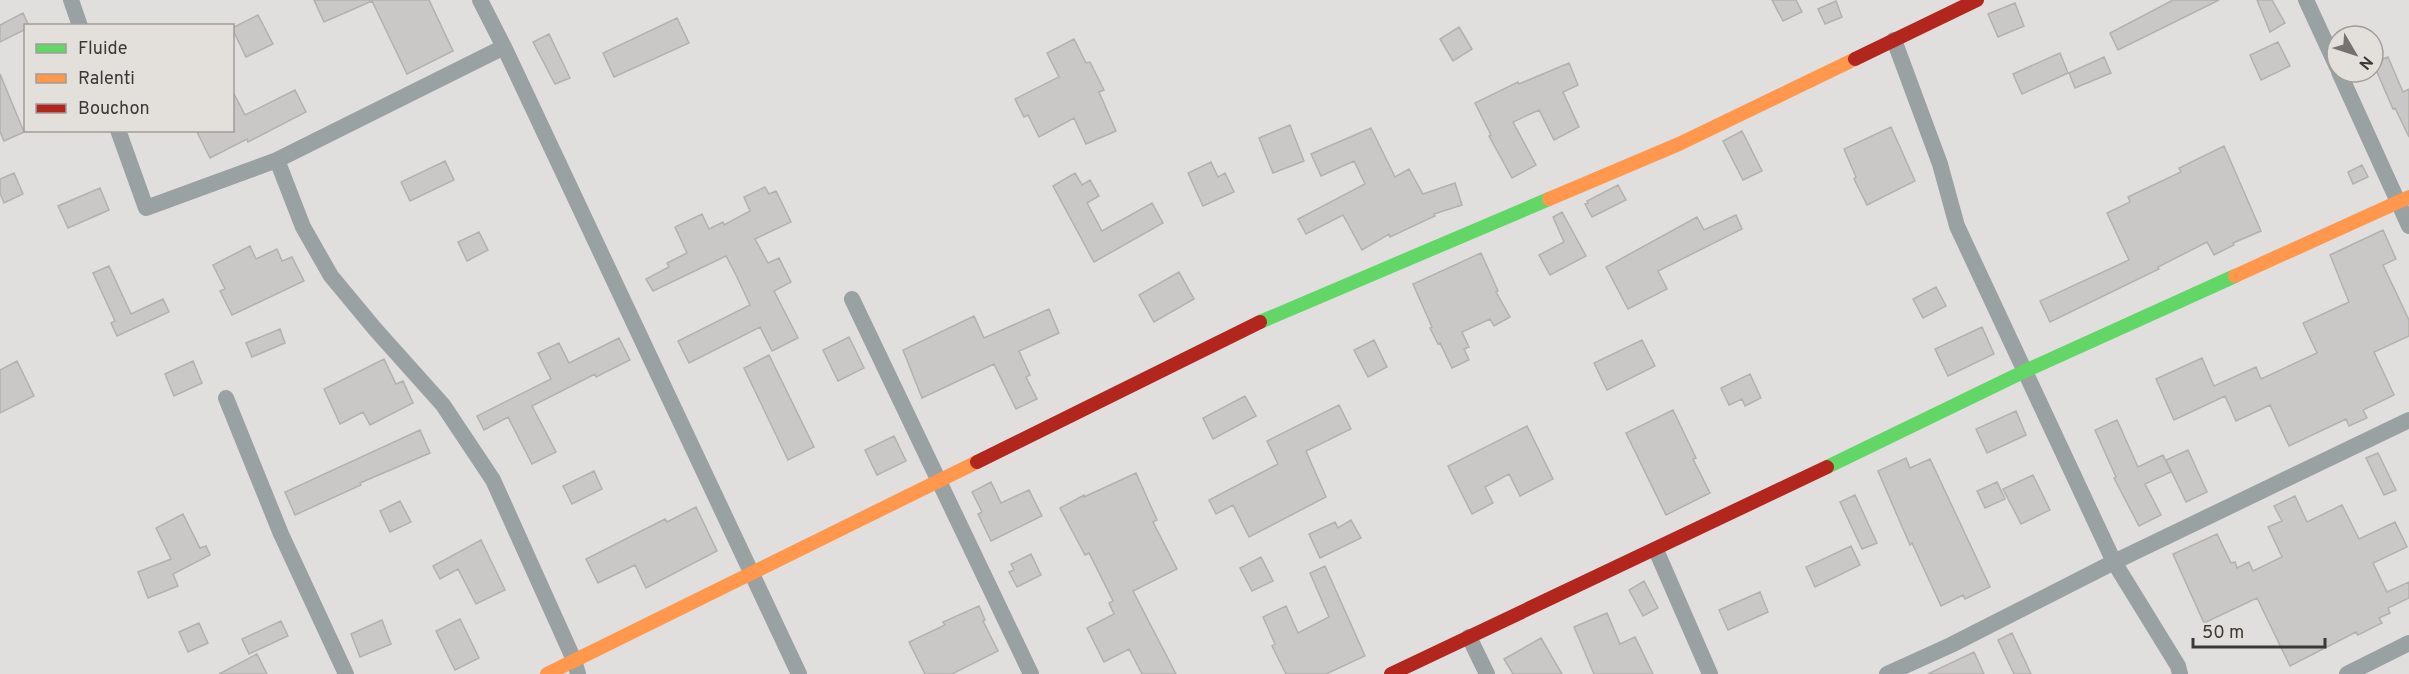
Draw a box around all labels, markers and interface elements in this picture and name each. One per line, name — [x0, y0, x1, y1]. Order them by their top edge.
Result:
legend — [24, 24, 234, 132]
north arrow — [2325, 24, 2385, 84]
text: Fluide — [78, 38, 127, 61]
text: N — [2354, 51, 2376, 73]
text: Ralenti — [78, 68, 135, 91]
text: Bouchon — [78, 98, 150, 121]
scale bar — [2193, 611, 2325, 649]
text: 50 m — [2202, 622, 2244, 645]

